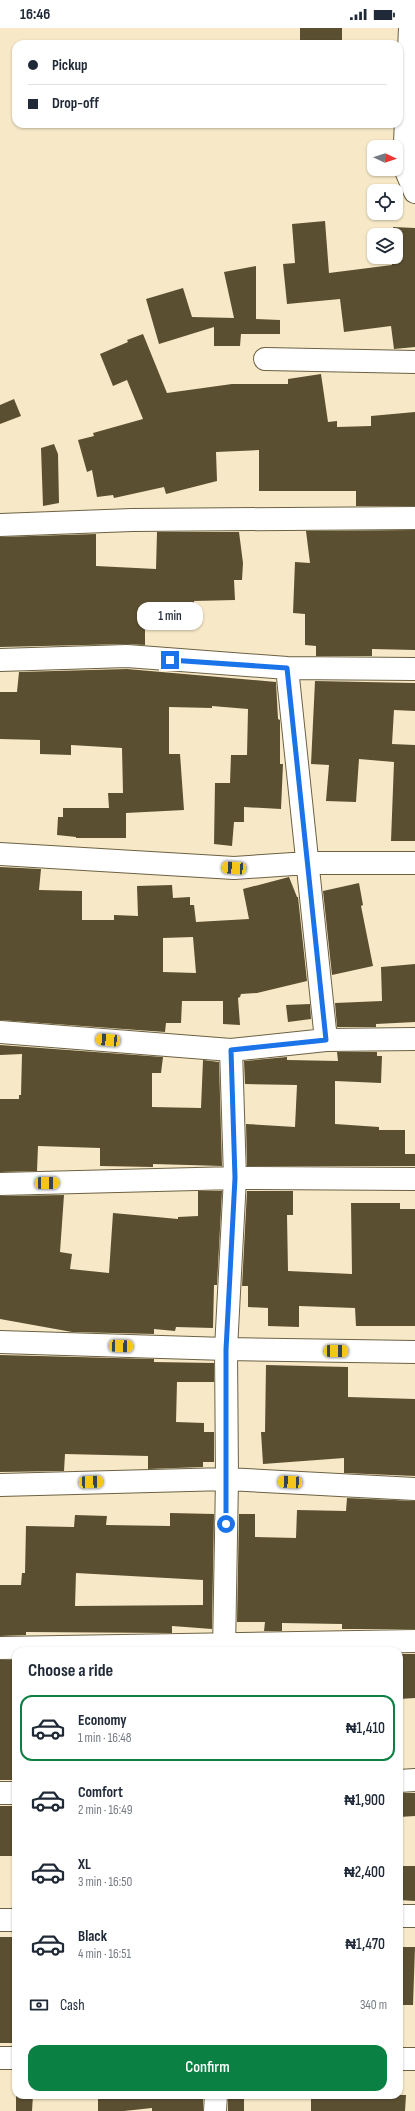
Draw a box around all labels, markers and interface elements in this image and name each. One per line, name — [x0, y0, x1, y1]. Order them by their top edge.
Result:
text: 16:46 — [20, 5, 50, 24]
text: Pickup — [52, 56, 88, 75]
text: Drop-off — [52, 94, 99, 113]
north arrow — [367, 140, 403, 176]
map controls — [367, 140, 403, 264]
button: locate — [367, 184, 403, 220]
button: layers — [367, 228, 403, 264]
callout: 1 min — [137, 602, 203, 630]
text: 1 min — [158, 608, 182, 624]
route end — [161, 651, 179, 669]
car — [222, 861, 246, 875]
car — [96, 1033, 120, 1047]
car — [35, 1177, 59, 1189]
car — [109, 1340, 133, 1352]
car — [324, 1345, 348, 1357]
car — [278, 1475, 302, 1489]
car — [79, 1476, 103, 1488]
route start — [217, 1515, 235, 1533]
text: Choose a ride — [28, 1660, 113, 1681]
icon: car — [30, 1710, 66, 1746]
text: Economy — [78, 1711, 127, 1730]
text: ₦1,410 — [346, 1719, 385, 1738]
text: 1 min · 16:48 — [78, 1730, 132, 1746]
icon: car — [30, 1782, 66, 1818]
text: Comfort — [78, 1783, 123, 1802]
text: ₦1,900 — [344, 1791, 385, 1810]
text: 2 min · 16:49 — [78, 1802, 132, 1818]
icon: car — [30, 1854, 66, 1890]
text: XL — [78, 1855, 91, 1874]
text: ₦2,400 — [344, 1863, 385, 1882]
text: 3 min · 16:50 — [78, 1874, 132, 1890]
icon: car — [30, 1926, 66, 1962]
text: Black — [78, 1927, 107, 1946]
text: ₦1,470 — [345, 1935, 385, 1954]
text: 4 min · 16:51 — [78, 1946, 131, 1962]
icon: cash — [28, 1994, 50, 2016]
text: Cash — [60, 1996, 85, 2015]
text: 340 m — [360, 1997, 387, 2013]
button: Confirm — [28, 2045, 387, 2091]

